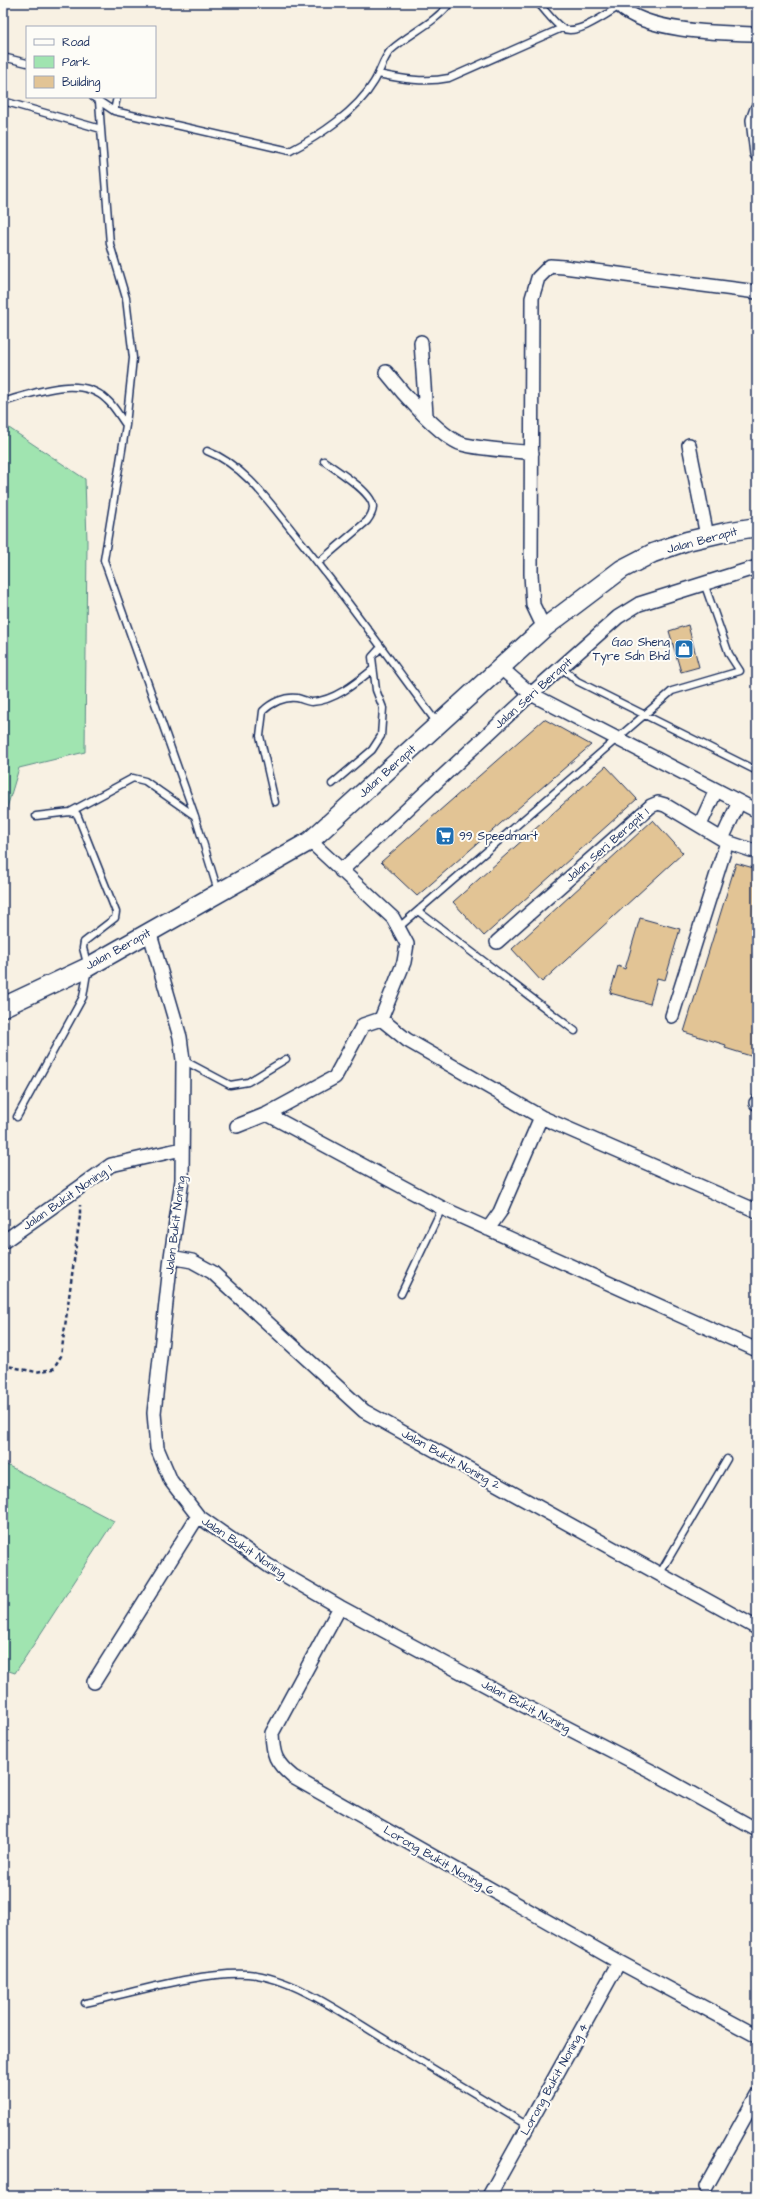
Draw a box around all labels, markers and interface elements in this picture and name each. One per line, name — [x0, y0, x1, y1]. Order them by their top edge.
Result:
legend — [26, 26, 156, 98]
text: Road — [62, 34, 90, 51]
text: Park — [62, 54, 90, 71]
text: Building — [62, 74, 100, 92]
street label: Jalan Berapit — [665, 523, 739, 558]
place label: Gao Sheng Tyre Sdn Bhd — [593, 634, 670, 666]
shop icon: Gao Sheng Tyre Sdn Bhd — [673, 638, 695, 660]
street label: Jalan Seri Berapit — [491, 654, 576, 733]
street label: Jalan Berapit — [355, 741, 420, 802]
street label: Jalan Seri Berapit 1 — [562, 804, 653, 887]
supermarket icon: 99 Speedmart — [434, 825, 456, 847]
place label: 99 Speedmart — [459, 828, 538, 845]
street label: Jalan Berapit — [82, 924, 154, 974]
street label: Jalan Bukit Noning 1 — [19, 1160, 116, 1235]
street label: Jalan Bukit Noning — [161, 1175, 191, 1275]
street label: Jalan Bukit Noning 2 — [398, 1425, 503, 1495]
street label: Jalan Bukit Noning — [197, 1513, 290, 1583]
street label: Jalan Bukit Noning — [478, 1676, 573, 1738]
street label: Lorong Bukit Noning 6 — [380, 1822, 498, 1900]
street label: Lorong Bukit Noning 4 — [516, 2020, 593, 2139]

